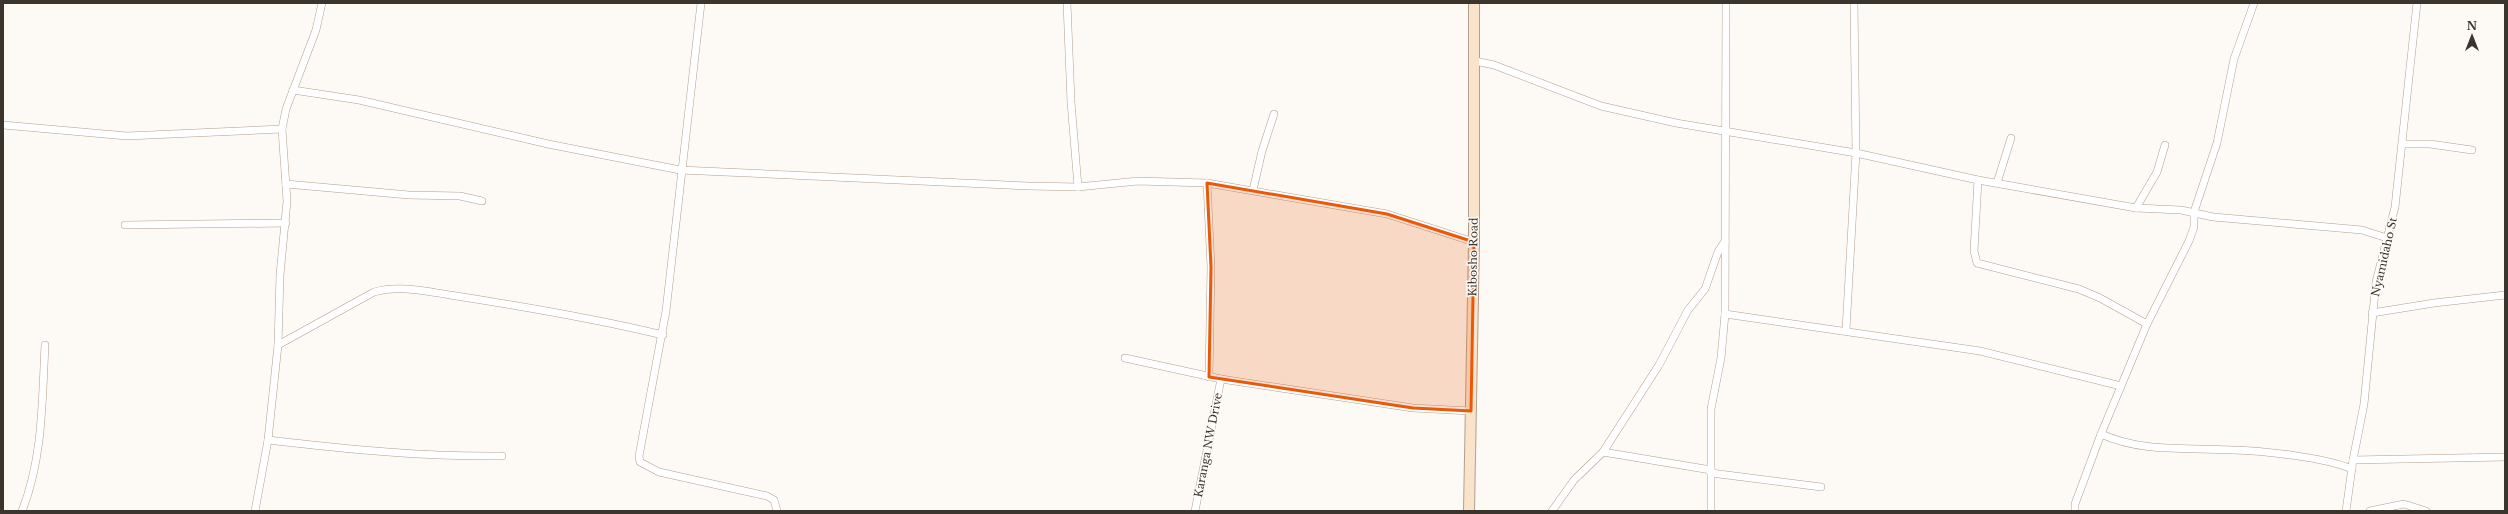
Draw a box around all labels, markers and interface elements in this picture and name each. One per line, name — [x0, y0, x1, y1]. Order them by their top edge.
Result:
north arrow — [2452, 16, 2492, 56]
text: N — [2467, 19, 2478, 33]
street label: Nyamidaho St — [2368, 215, 2400, 298]
street label: Kibosho Road — [1465, 217, 1481, 297]
street label: Karanga NW Drive — [1191, 391, 1225, 499]

